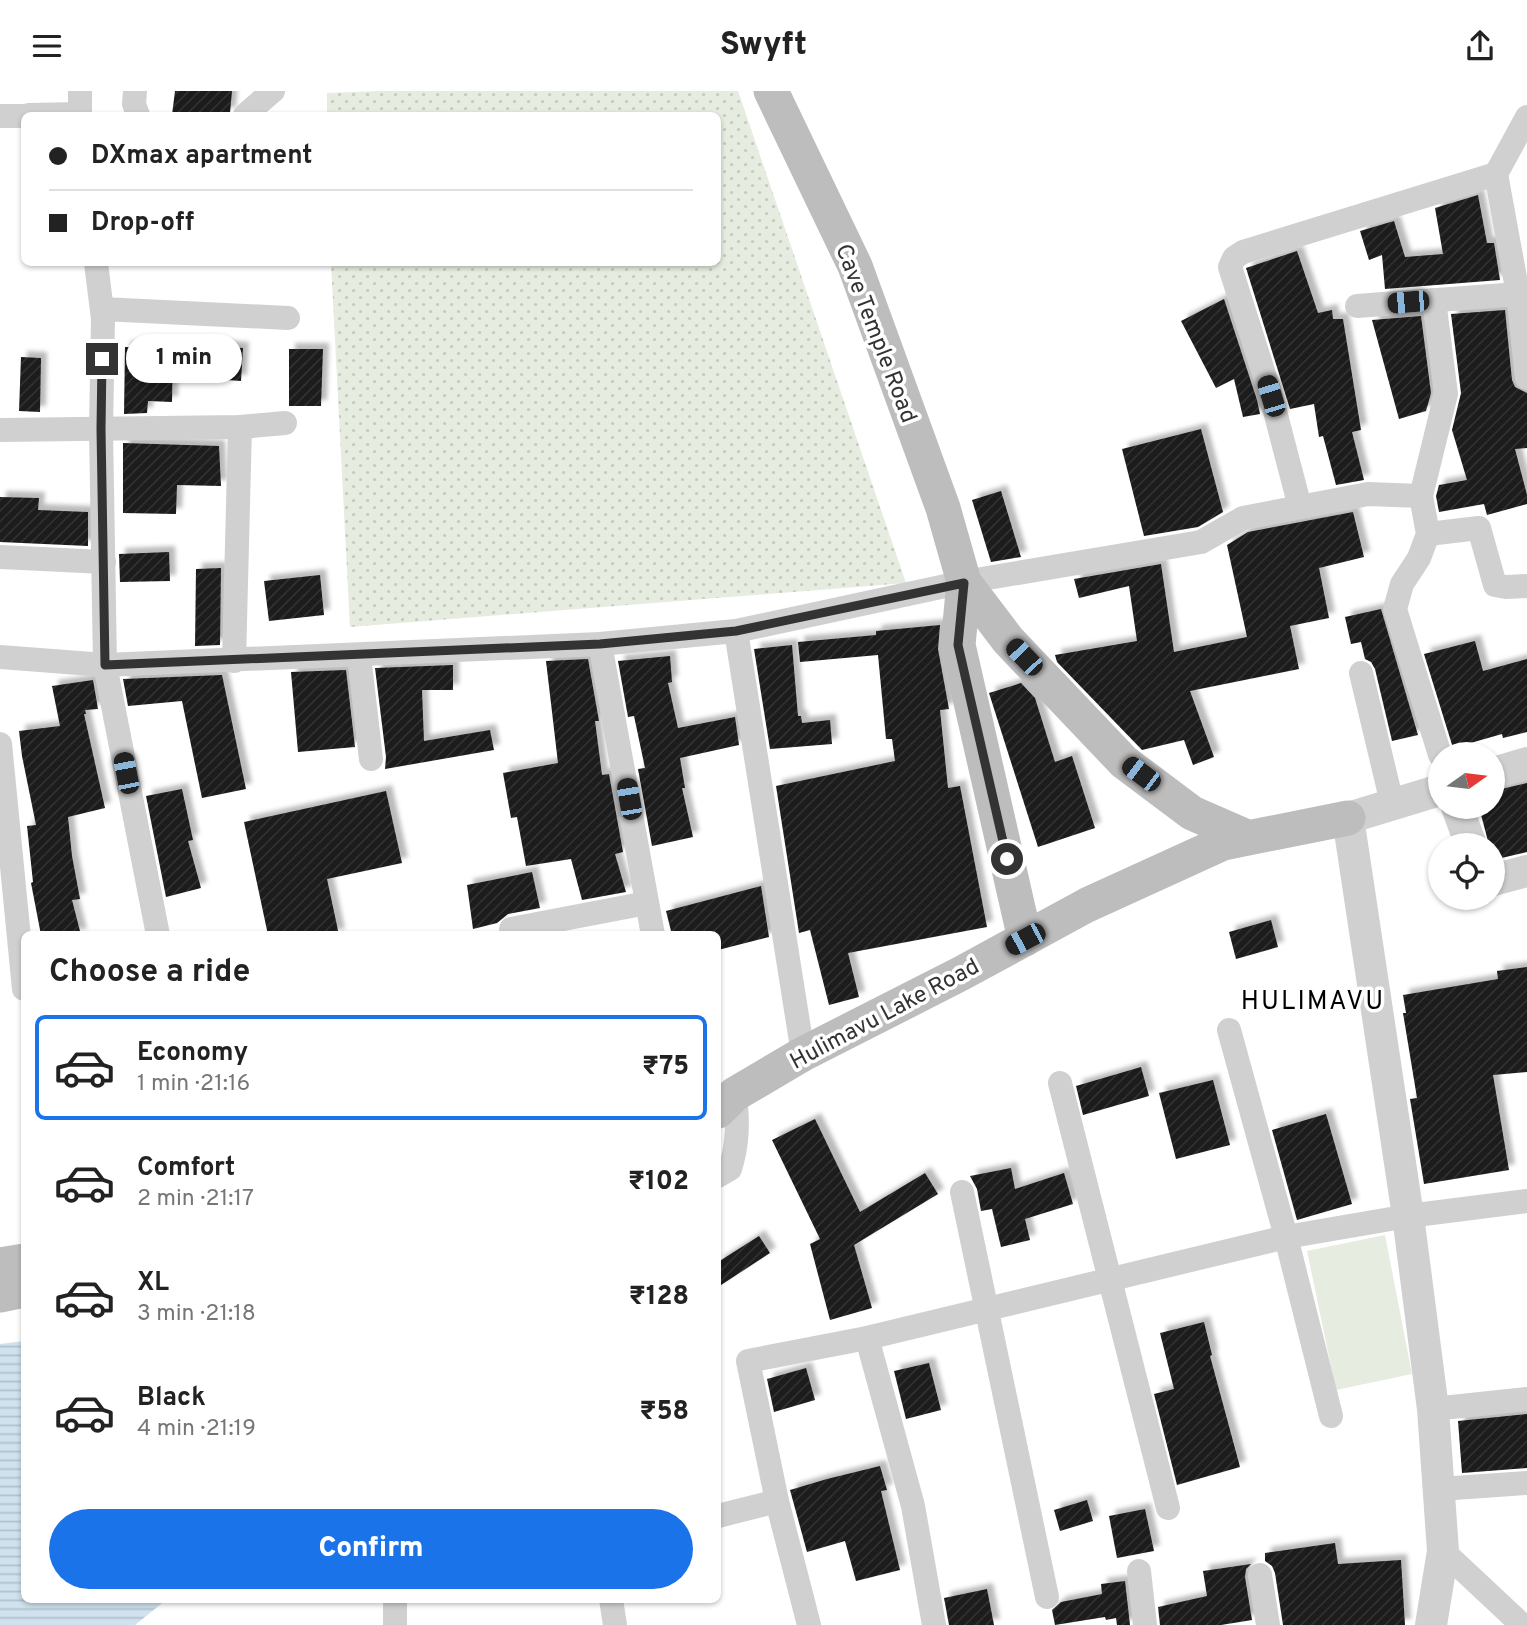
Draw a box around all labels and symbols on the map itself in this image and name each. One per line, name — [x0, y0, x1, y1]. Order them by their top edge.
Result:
street label: Cave Temple Road — [827, 240, 922, 427]
car — [1387, 290, 1430, 314]
callout: 1 min — [126, 335, 242, 383]
route end — [86, 343, 118, 375]
car — [1255, 373, 1288, 419]
car — [1002, 635, 1047, 679]
north arrow — [1428, 742, 1505, 819]
car — [112, 750, 141, 796]
car — [1118, 753, 1165, 795]
car — [616, 776, 643, 822]
route start — [991, 843, 1023, 875]
car — [1002, 920, 1049, 958]
street label: Hulimavu Lake Road — [786, 953, 985, 1077]
district label: HULIMAVU — [1241, 986, 1385, 1019]

